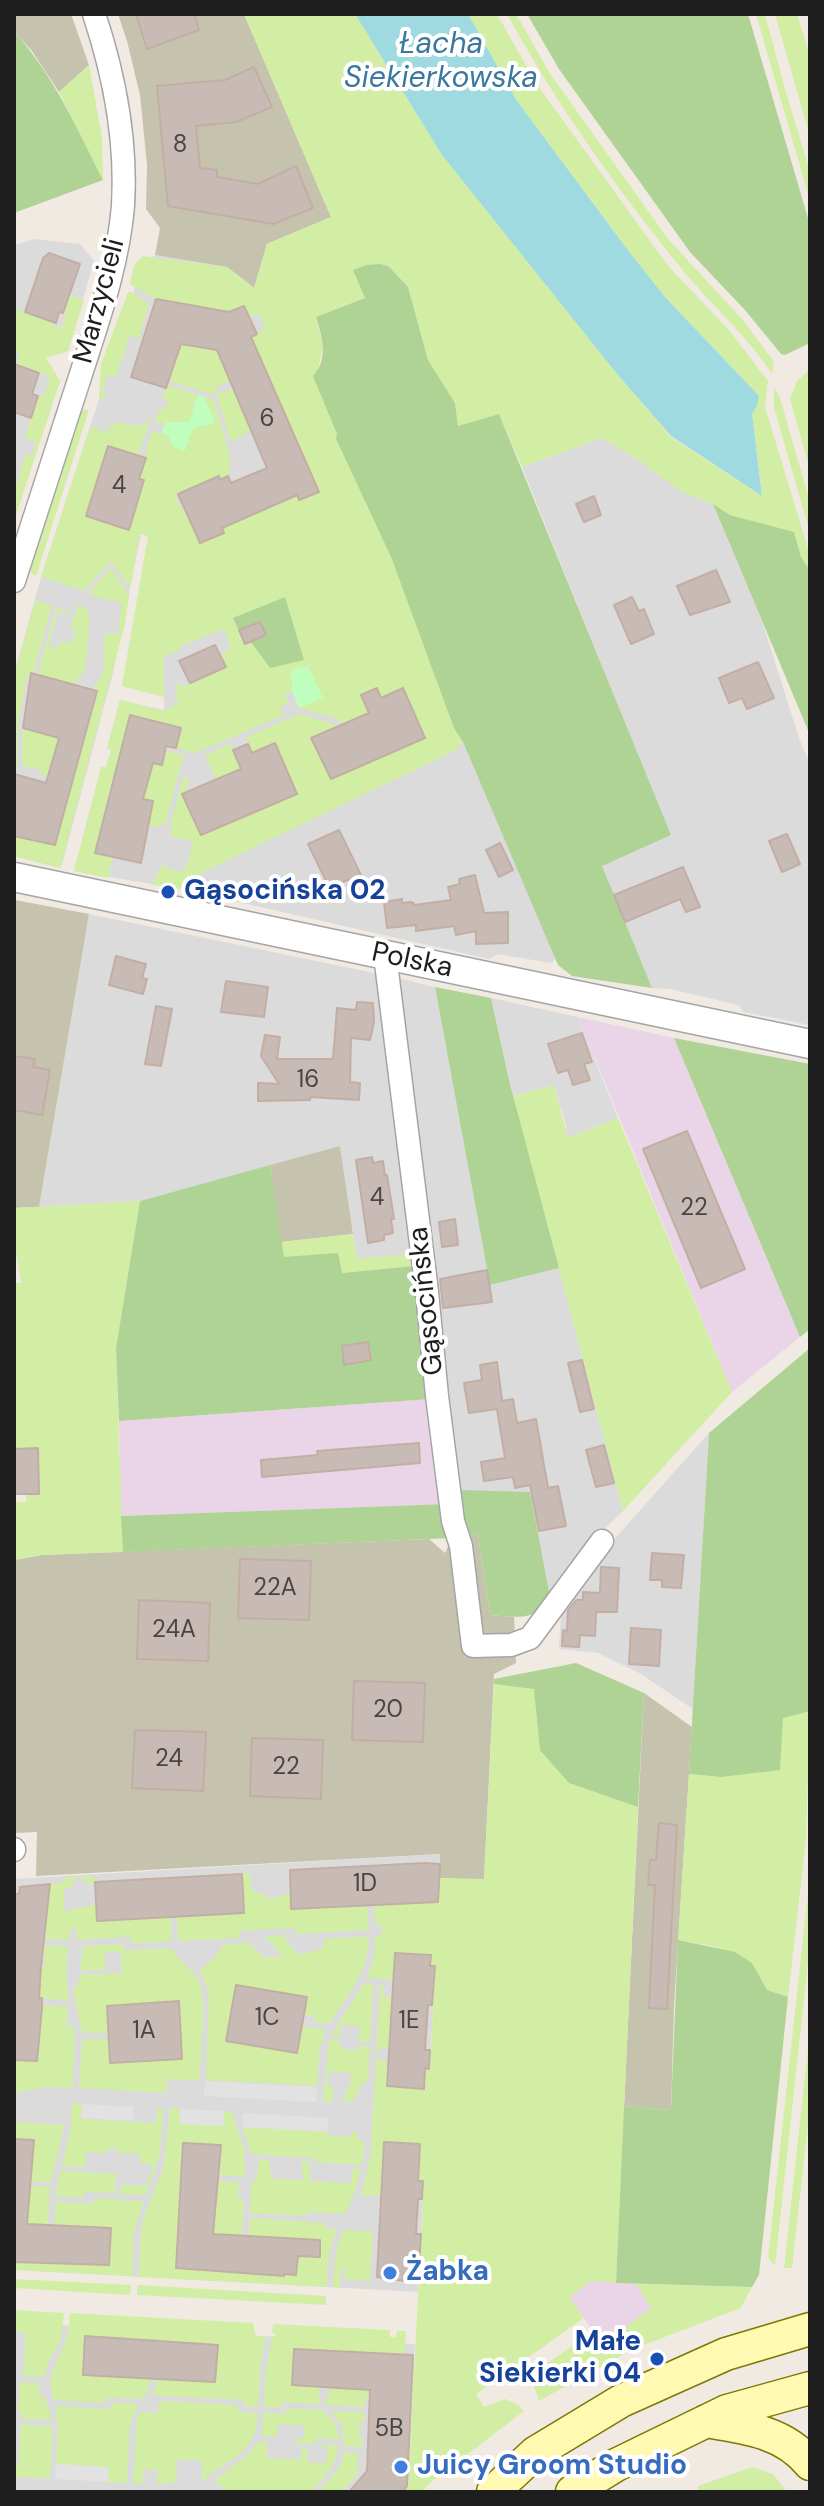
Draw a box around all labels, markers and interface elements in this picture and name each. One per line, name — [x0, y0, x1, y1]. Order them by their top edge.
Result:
water label: Łacha Siekierkowska — [344, 27, 538, 98]
house number: 8 — [173, 132, 187, 160]
street label: Marzycieli — [67, 235, 133, 367]
house number: 6 — [259, 406, 275, 434]
house number: 4 — [112, 473, 126, 501]
place label: Gąsocińska 02 — [184, 875, 385, 909]
marker: Gąsocińska 02 — [159, 883, 177, 901]
street label: Polska — [369, 936, 455, 986]
house number: 16 — [297, 1067, 319, 1095]
house number: 4 — [370, 1185, 384, 1213]
house number: 22 — [680, 1195, 708, 1223]
street label: Gąsocińska — [402, 1225, 452, 1377]
house number: 22A — [253, 1575, 297, 1603]
house number: 24A — [152, 1617, 196, 1645]
house number: 20 — [373, 1697, 403, 1725]
house number: 24 — [155, 1746, 183, 1774]
house number: 22 — [272, 1754, 300, 1782]
house number: 1D — [353, 1871, 377, 1899]
house number: 1C — [255, 2005, 279, 2033]
house number: 1E — [398, 2008, 420, 2036]
house number: 1A — [132, 2018, 156, 2046]
place label: Żabka — [406, 2256, 489, 2290]
marker: Żabka — [381, 2264, 399, 2282]
place label: Małe Siekierki 04 — [479, 2326, 641, 2392]
marker: Małe Siekierki 04 — [648, 2350, 666, 2368]
house number: 5B — [374, 2416, 404, 2444]
place label: Juicy Groom Studio — [417, 2450, 687, 2484]
marker: Juicy Groom Studio — [392, 2458, 410, 2476]

